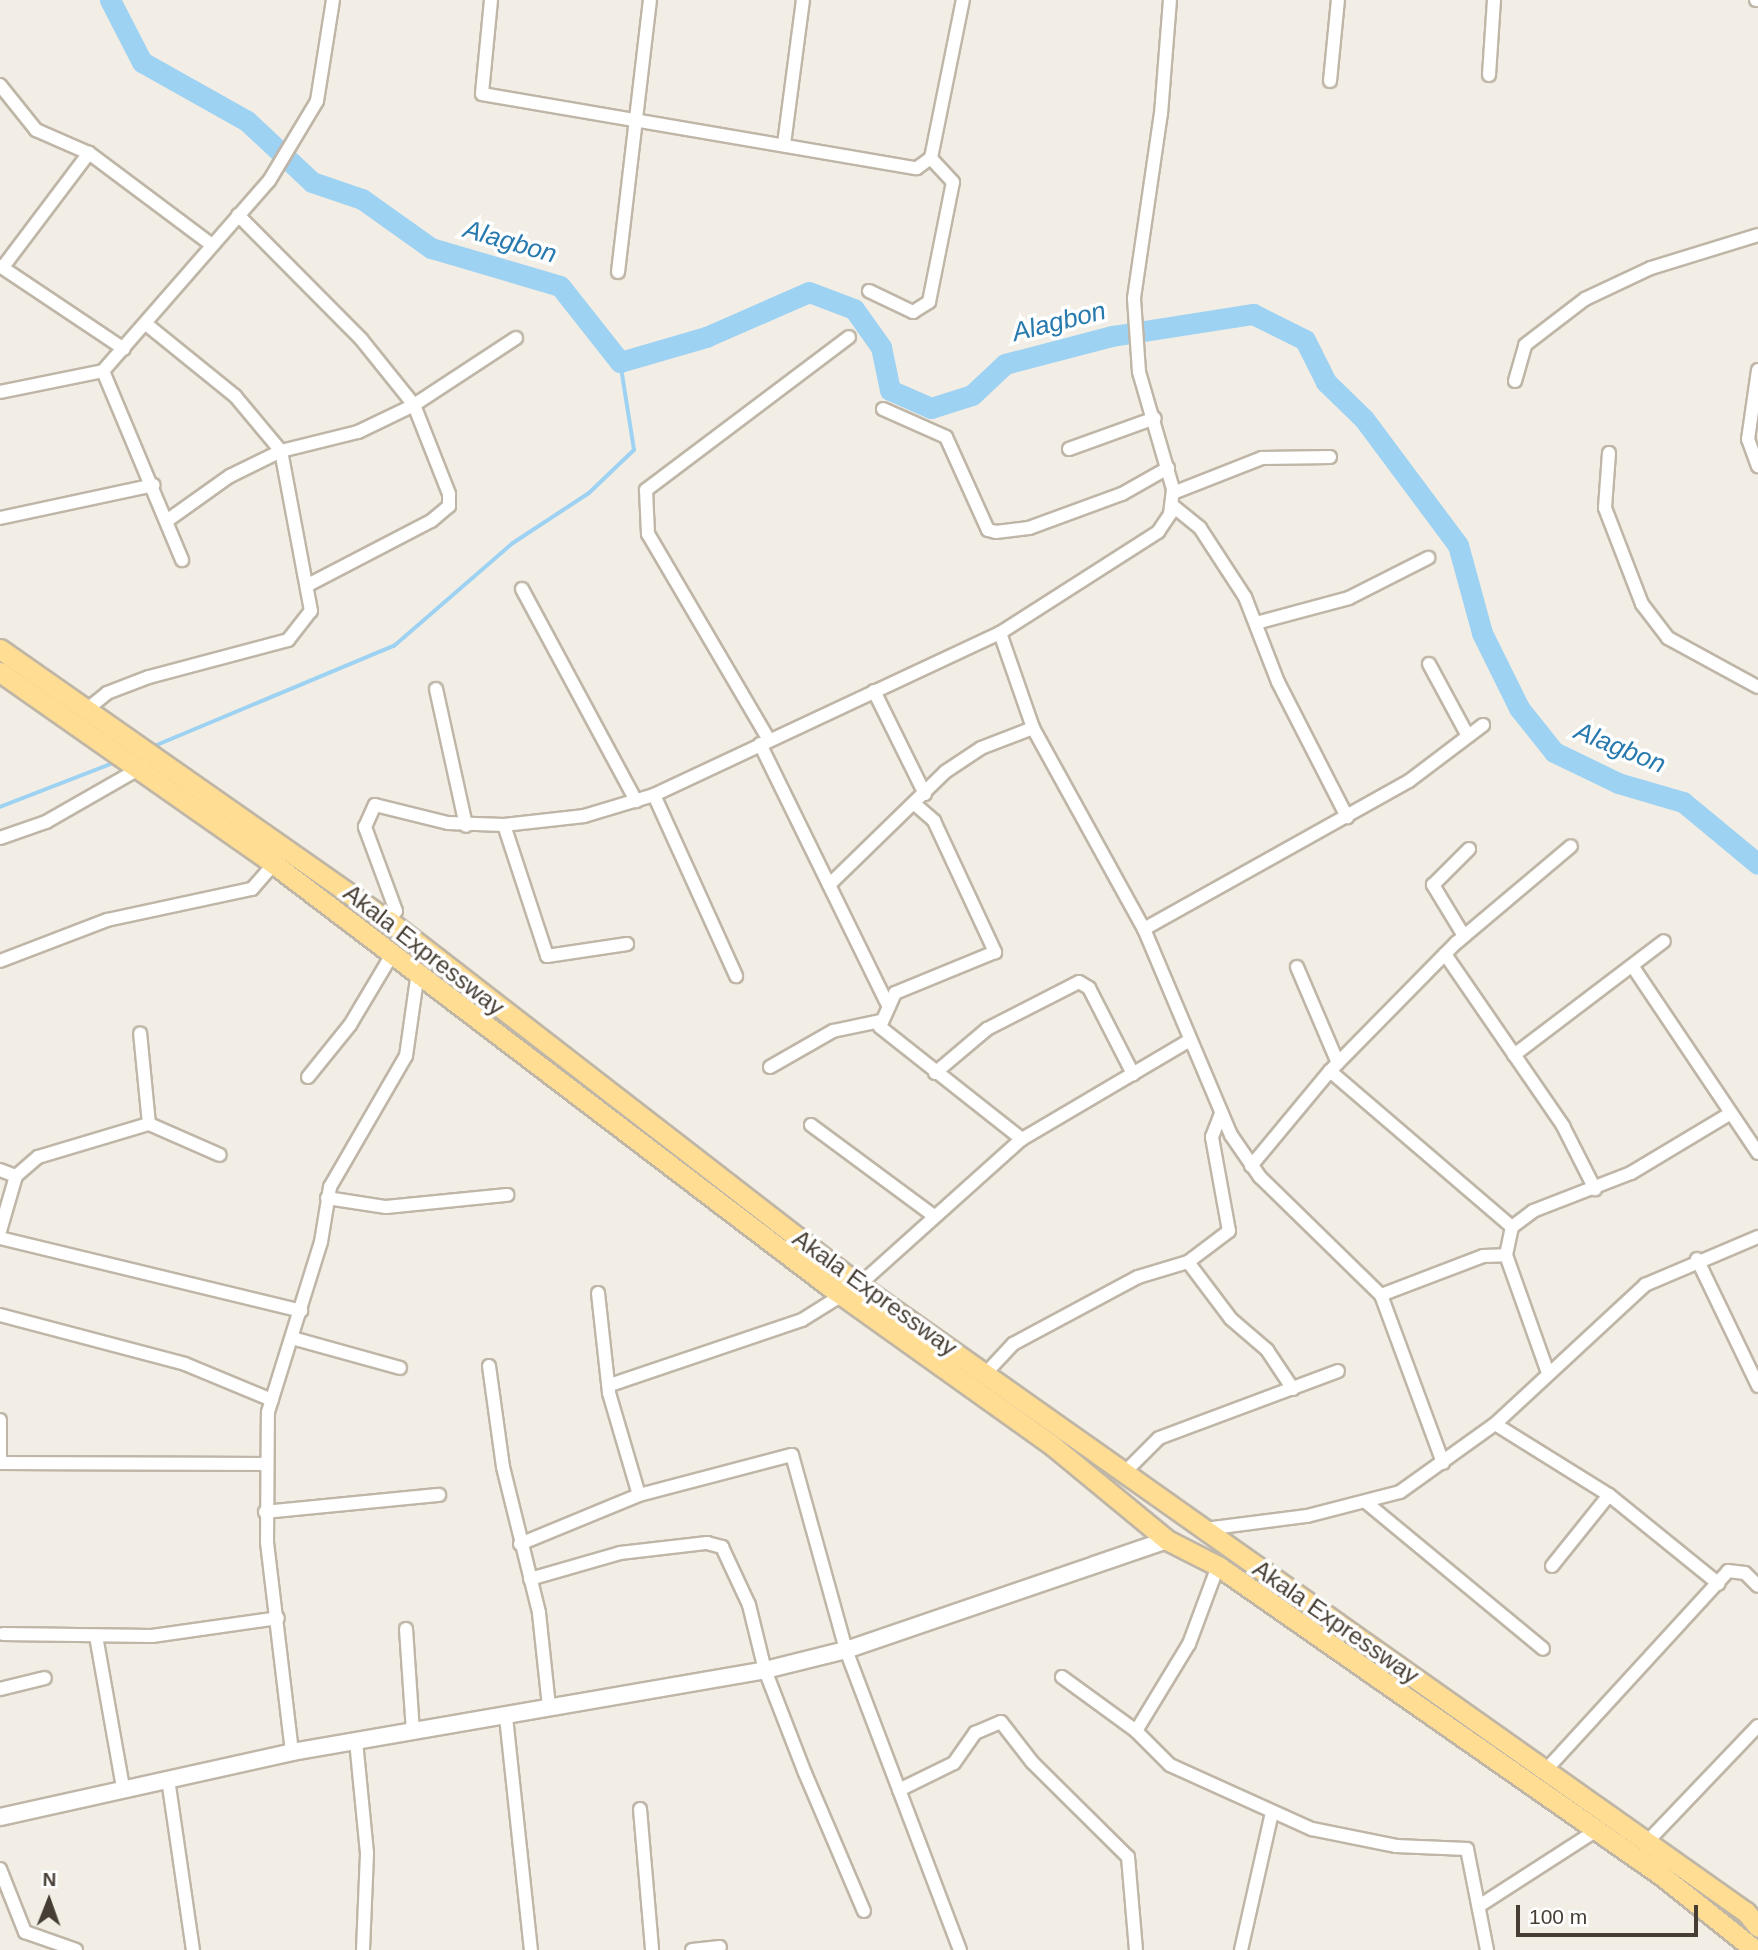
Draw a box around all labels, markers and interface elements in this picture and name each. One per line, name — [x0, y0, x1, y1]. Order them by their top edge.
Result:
water label: Alagbon — [460, 214, 560, 270]
water label: Alagbon — [1009, 295, 1109, 349]
water label: Alagbon — [1570, 716, 1670, 780]
street label: Akala Expressway — [338, 878, 510, 1022]
street label: Akala Expressway — [787, 1224, 963, 1362]
street label: Akala Expressway — [1247, 1554, 1425, 1690]
north arrow — [14, 1866, 84, 1936]
text: N — [42, 1869, 56, 1890]
scale bar — [1520, 1890, 1702, 1934]
text: 100 m — [1529, 1905, 1587, 1928]

